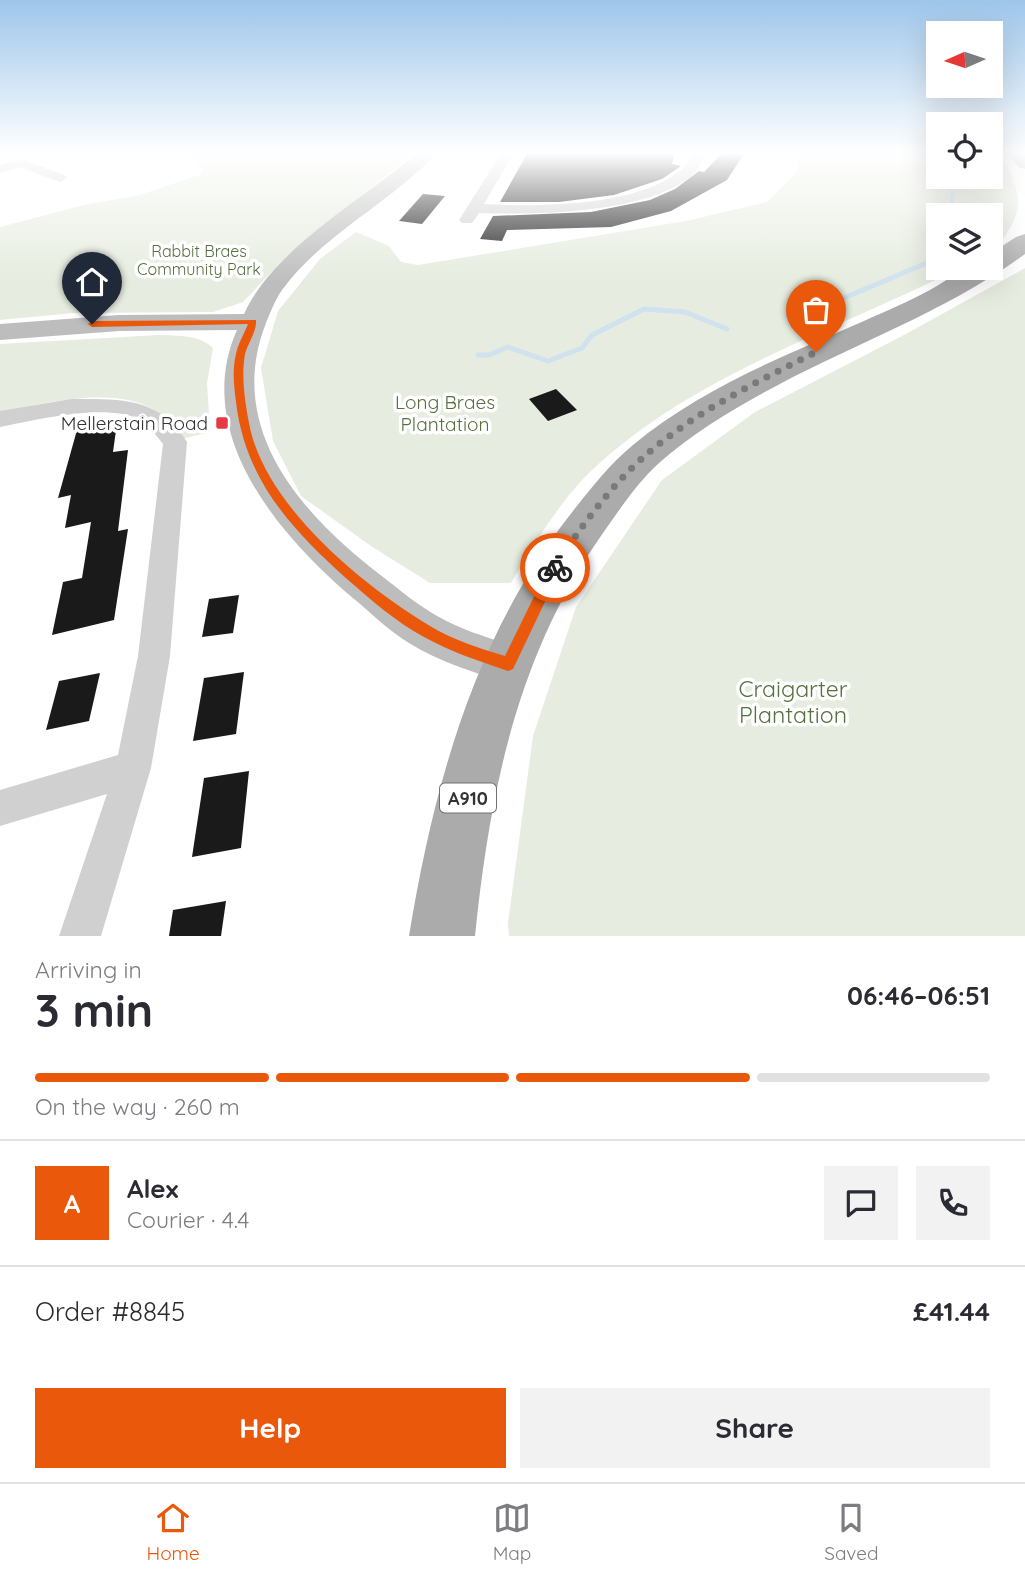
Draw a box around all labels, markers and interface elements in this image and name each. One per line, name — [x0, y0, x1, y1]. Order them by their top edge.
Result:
north arrow — [926, 21, 1003, 98]
map controls — [926, 21, 1003, 280]
button: locate — [926, 112, 1003, 189]
button: layers — [926, 203, 1003, 280]
park label: Rabbit Braes Community Park — [137, 241, 261, 279]
pin — [62, 252, 122, 324]
icon: home — [73, 263, 111, 301]
pin — [786, 280, 846, 352]
icon: bag — [797, 291, 835, 329]
park label: Long Braes Plantation — [395, 390, 495, 436]
place label: Mellerstain Road — [61, 411, 208, 435]
marker: Mellerstain Road — [214, 415, 230, 431]
courier — [520, 533, 590, 603]
icon: bike — [536, 549, 574, 587]
park label: Craigarter Plantation — [738, 674, 848, 729]
road number: A910 — [440, 784, 496, 812]
text: Arriving in — [35, 955, 142, 984]
text: 06:46–06:51 — [847, 979, 990, 1012]
text: 3 min — [35, 981, 153, 1039]
text: On the way · 260 m — [35, 1092, 240, 1121]
button: chat — [824, 1166, 898, 1240]
button: phone — [916, 1166, 990, 1240]
text: Alex — [127, 1172, 178, 1205]
text: A — [64, 1187, 80, 1220]
text: Courier · 4.4 — [127, 1205, 249, 1234]
text: Order #8845 — [35, 1295, 185, 1328]
text: £41.44 — [913, 1295, 990, 1328]
button: Help — [35, 1388, 506, 1468]
button: Share — [520, 1388, 990, 1468]
tab: Home — [146, 1499, 200, 1565]
tab: Map — [493, 1499, 531, 1565]
tab: Saved — [824, 1499, 879, 1565]

